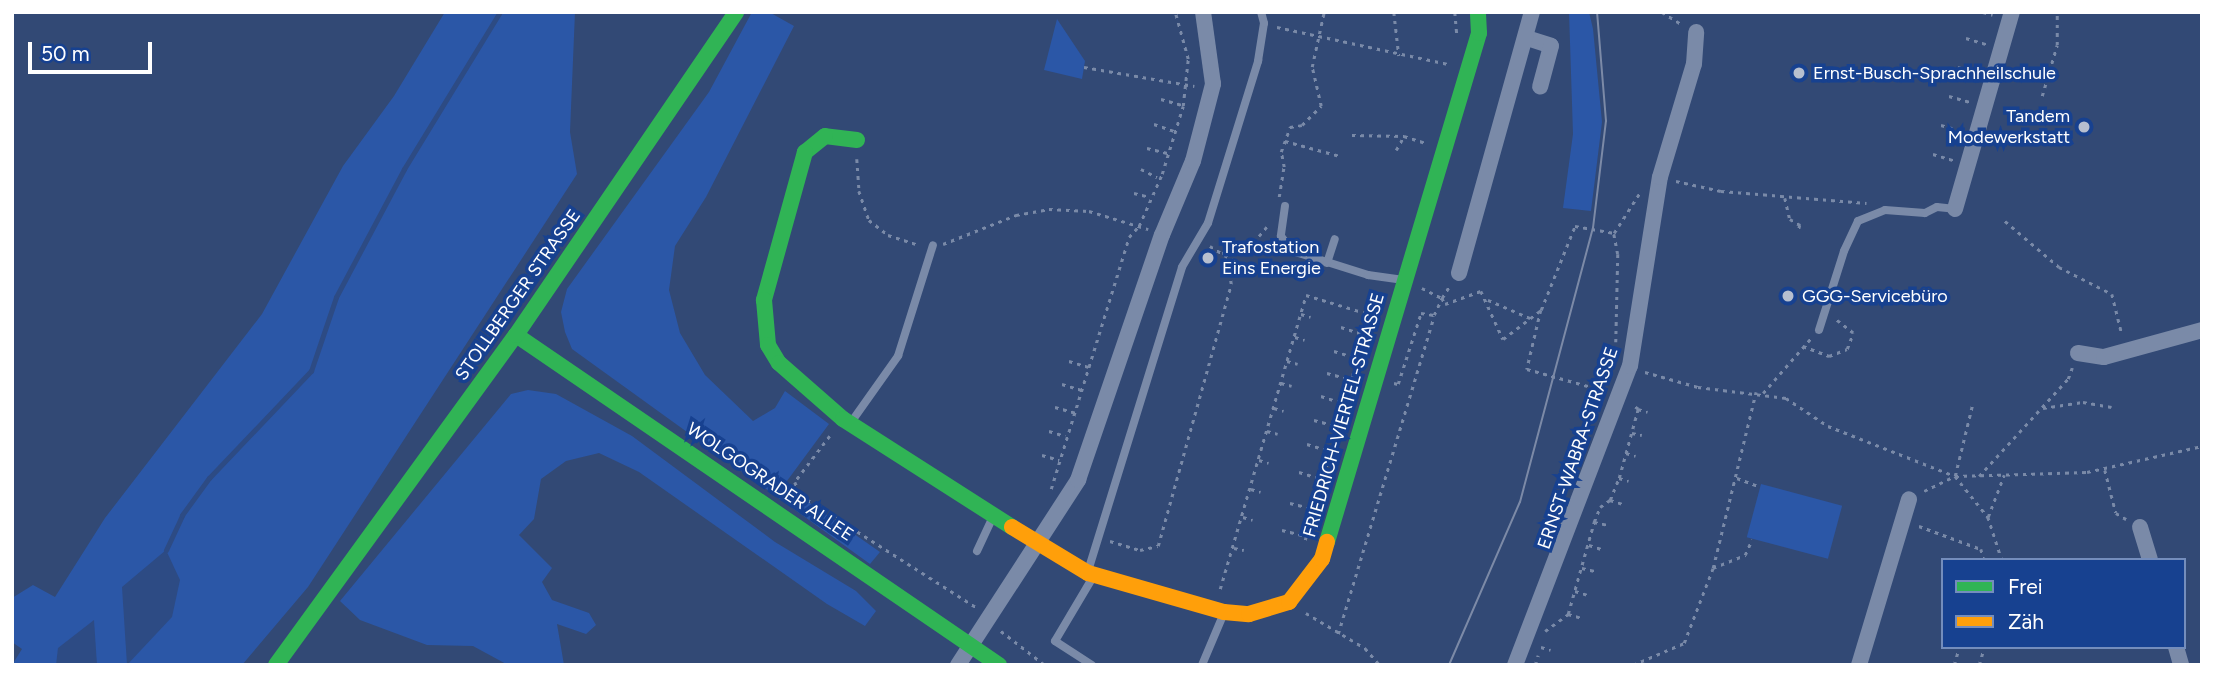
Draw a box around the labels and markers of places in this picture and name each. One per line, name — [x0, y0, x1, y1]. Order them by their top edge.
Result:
place label: Ernst-Busch-Sprachheilschule — [1813, 62, 2056, 84]
marker: Ernst-Busch-Sprachheilschule — [1791, 65, 1807, 81]
place label: Tandem Modewerkstatt — [1948, 106, 2070, 148]
marker: Tandem Modewerkstatt — [2076, 119, 2092, 135]
place label: Trafostation Eins Energie — [1222, 237, 1321, 280]
marker: Trafostation Eins Energie — [1200, 250, 1216, 266]
place label: GGG-Servicebüro — [1802, 285, 1948, 307]
marker: GGG-Servicebüro — [1780, 288, 1796, 304]

